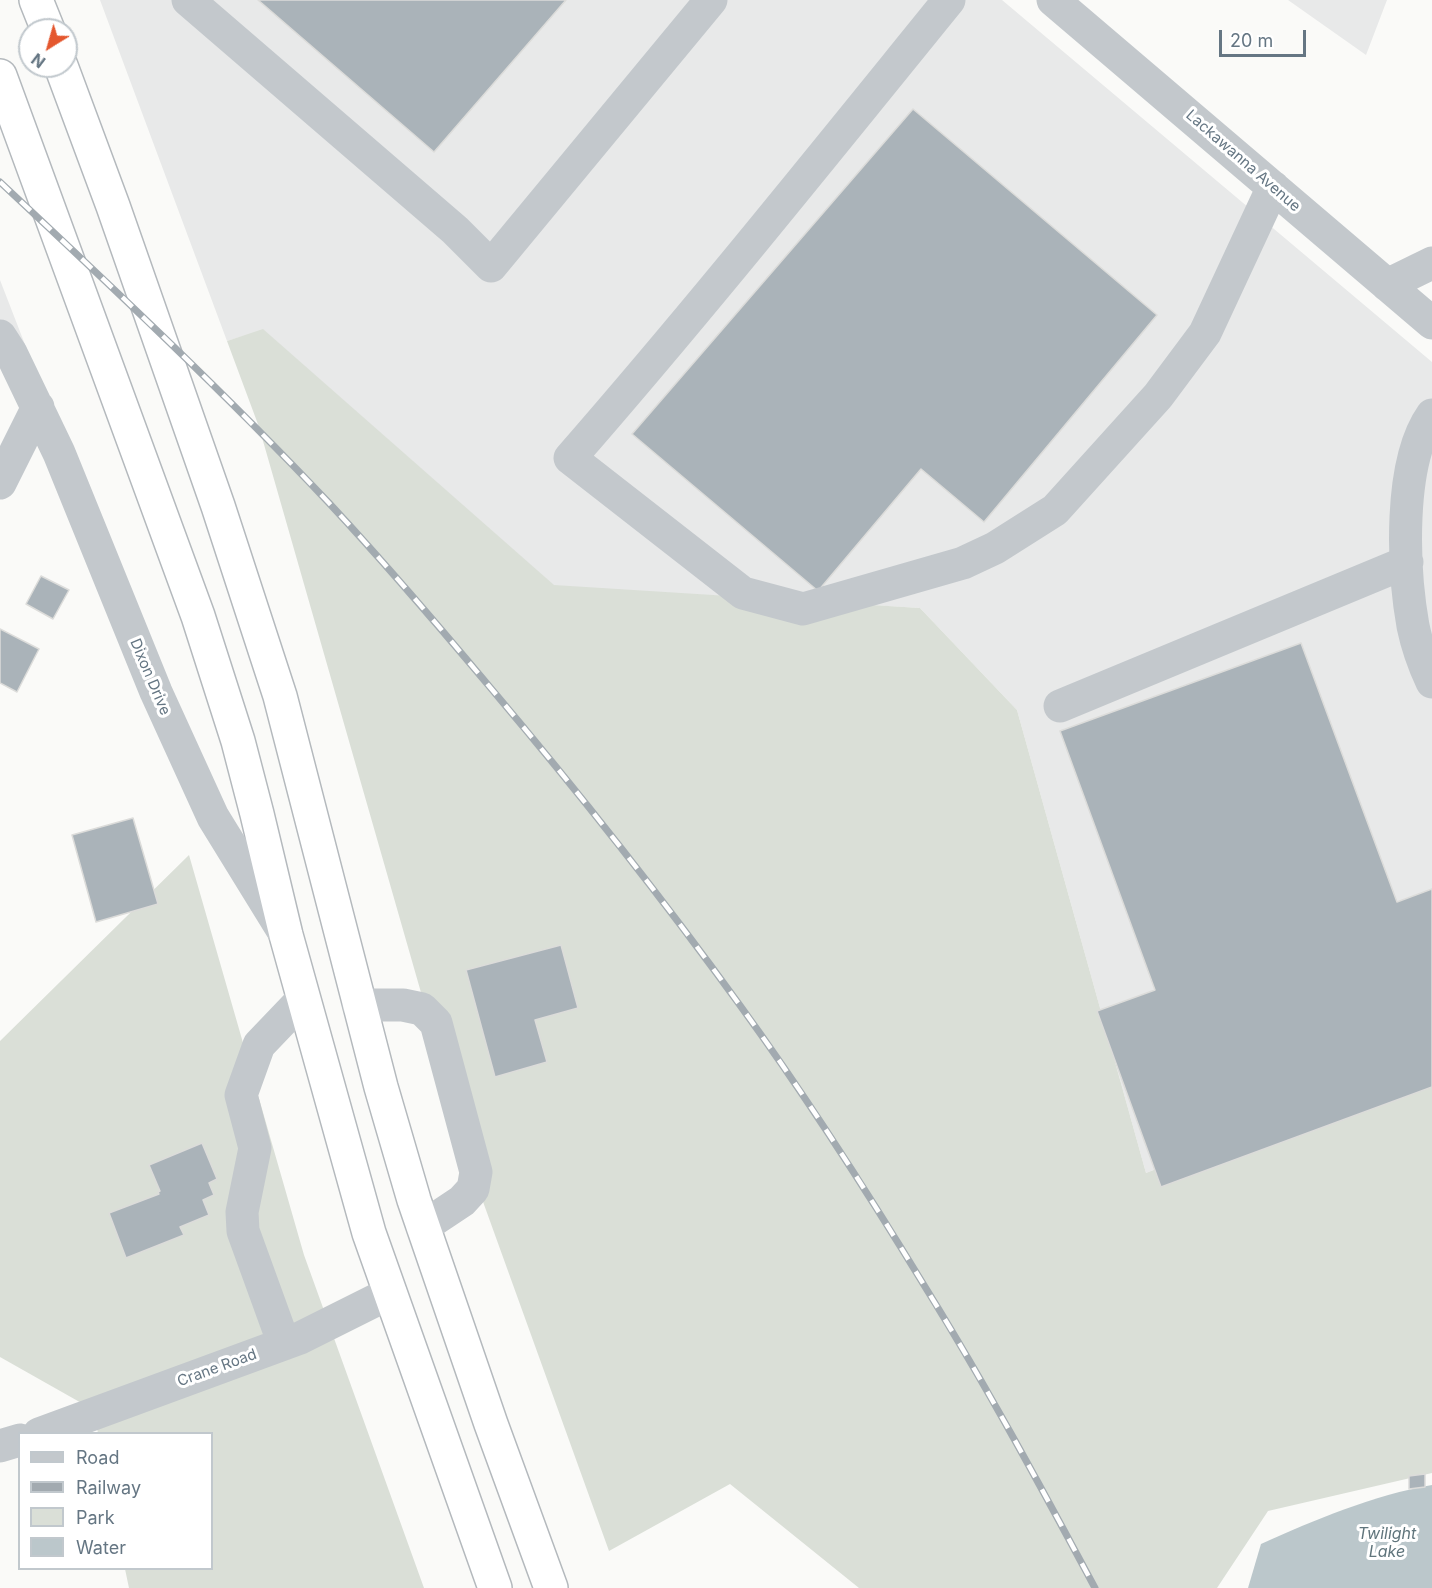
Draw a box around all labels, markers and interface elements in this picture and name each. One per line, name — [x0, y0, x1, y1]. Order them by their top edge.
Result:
north arrow — [18, 18, 78, 78]
scale bar — [1222, 18, 1309, 56]
text: 20 m — [1230, 30, 1273, 51]
text: N — [27, 49, 49, 72]
street label: Lackawanna Avenue — [1182, 106, 1304, 216]
street label: Dixon Drive — [126, 636, 174, 718]
street label: Crane Road — [175, 1345, 259, 1391]
legend — [18, 1432, 213, 1570]
text: Road — [76, 1447, 119, 1468]
text: Railway — [76, 1477, 141, 1498]
text: Park — [76, 1507, 115, 1528]
water label: Twilight Lake — [1358, 1524, 1416, 1562]
text: Water — [76, 1537, 126, 1558]

